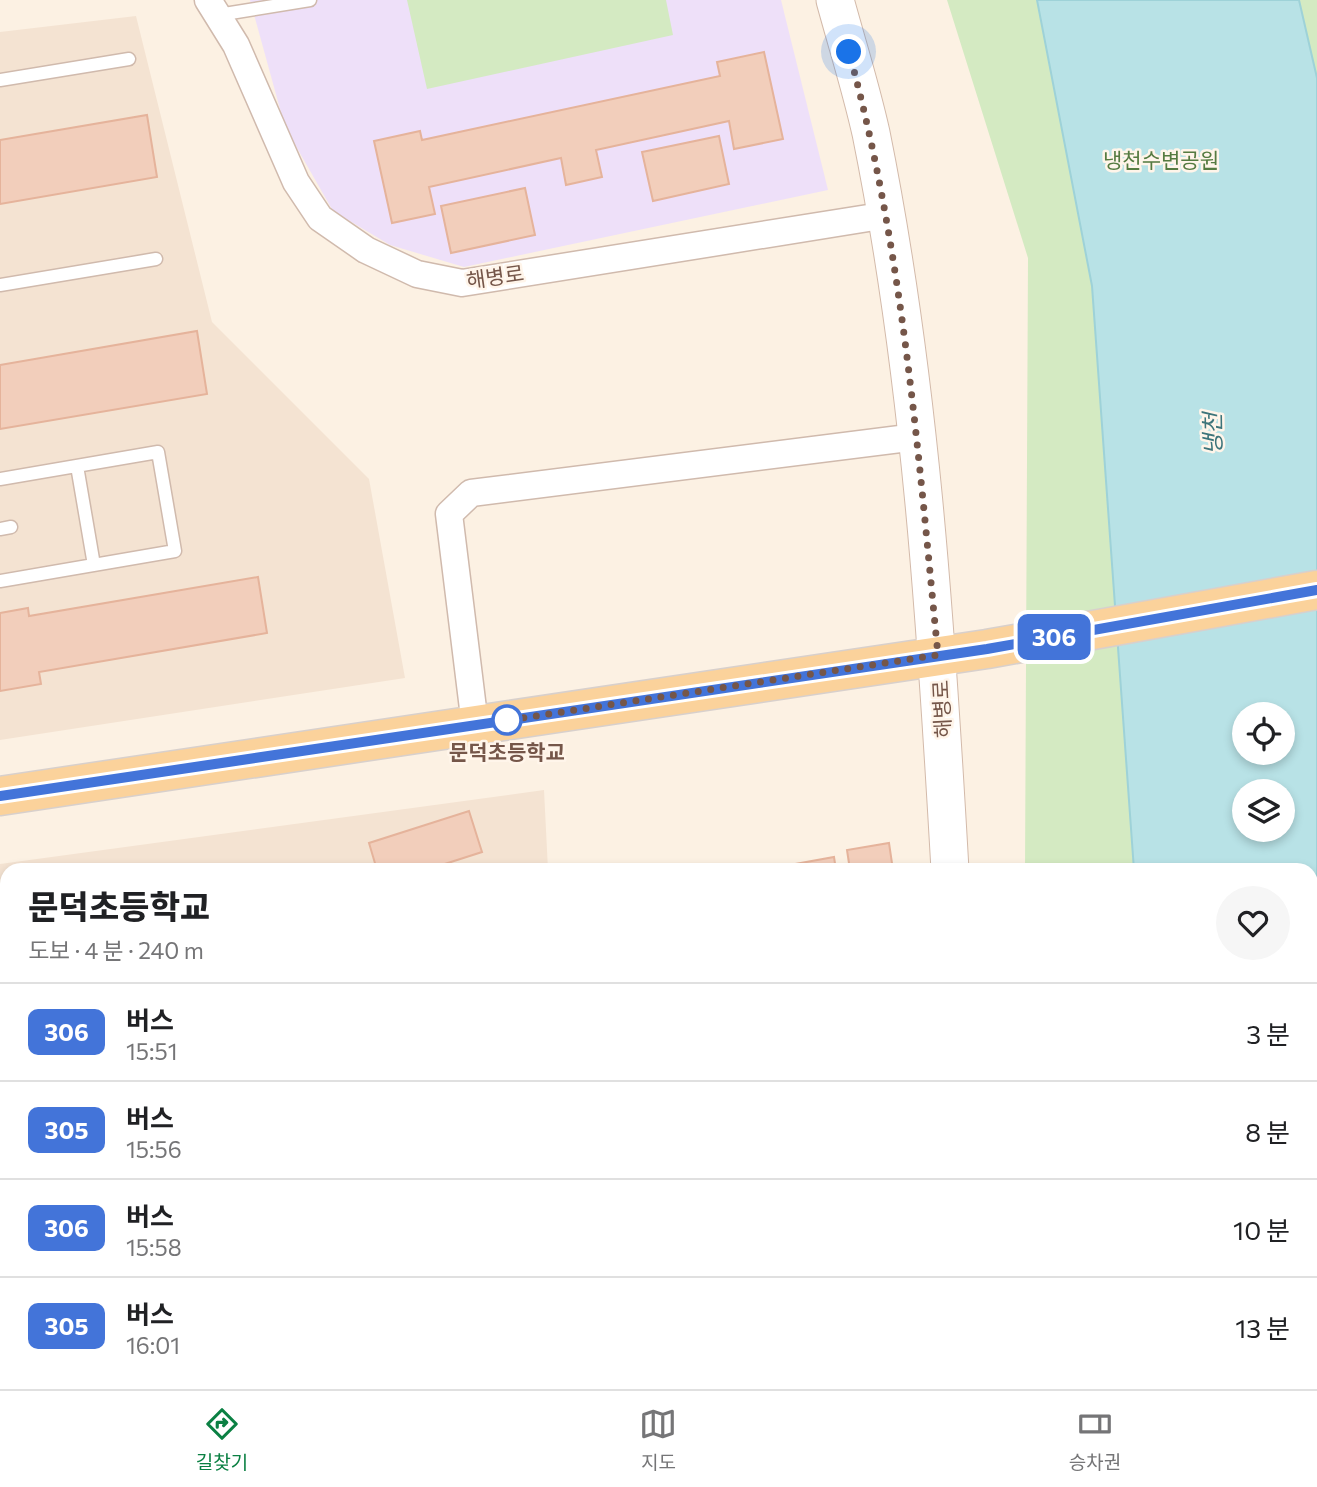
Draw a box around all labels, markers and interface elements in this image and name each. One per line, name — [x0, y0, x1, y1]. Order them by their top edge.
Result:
your location — [831, 34, 866, 69]
park label: 냉천수변공원 — [1103, 147, 1219, 172]
street label: 해병로 — [465, 260, 525, 292]
water label: 냉천 — [1198, 410, 1226, 455]
line badge: 306 — [1014, 614, 1094, 660]
text: 306 — [1032, 622, 1076, 651]
street label: 해병로 — [927, 679, 955, 739]
map controls — [1232, 702, 1295, 842]
button: locate — [1232, 702, 1295, 765]
marker: 문덕초등학교 — [492, 705, 522, 735]
place label: 문덕초등학교 — [449, 739, 565, 764]
button: layers — [1232, 779, 1295, 842]
text: 문덕초등학교 — [28, 885, 210, 926]
button: heart — [1216, 886, 1290, 960]
text: 도보 · 4 분 · 240 m — [28, 936, 204, 964]
text: 버스 — [126, 1004, 174, 1035]
text: 306 — [44, 1017, 89, 1046]
text: 3 분 — [1246, 1018, 1290, 1049]
text: 15:51 — [126, 1037, 178, 1065]
text: 버스 — [126, 1102, 174, 1133]
text: 305 — [45, 1115, 88, 1144]
text: 8 분 — [1245, 1116, 1290, 1147]
text: 15:56 — [126, 1135, 182, 1163]
text: 버스 — [126, 1200, 174, 1231]
text: 306 — [44, 1213, 89, 1242]
text: 10 분 — [1233, 1214, 1290, 1245]
text: 15:58 — [126, 1233, 182, 1261]
text: 버스 — [126, 1298, 174, 1329]
text: 305 — [45, 1311, 88, 1340]
text: 13 분 — [1235, 1312, 1290, 1343]
text: 16:01 — [126, 1331, 180, 1359]
tab: 길찾기 — [196, 1405, 248, 1474]
tab: 지도 — [639, 1405, 677, 1474]
tab: 승차권 — [1069, 1405, 1121, 1474]

